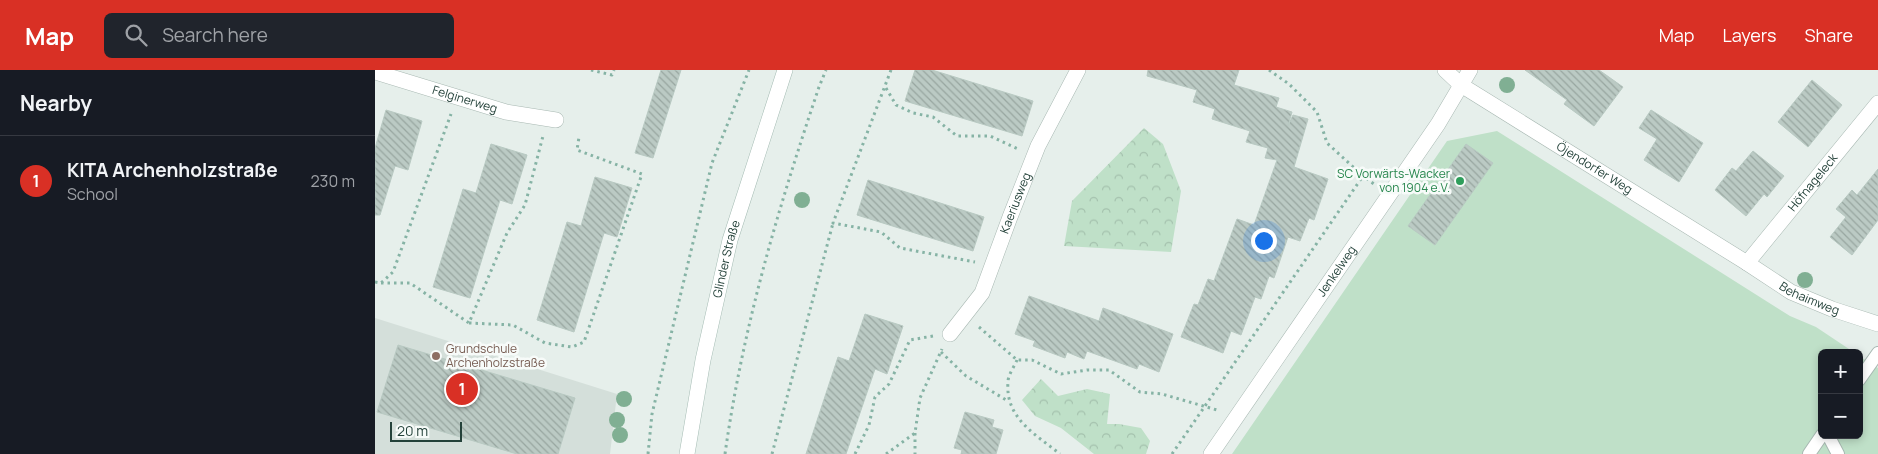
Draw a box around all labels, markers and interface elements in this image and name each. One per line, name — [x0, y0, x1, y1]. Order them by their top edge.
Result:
search box — [104, 13, 454, 58]
text: Map — [25, 19, 74, 52]
icon: search — [122, 21, 150, 49]
text: Search here — [162, 22, 268, 48]
text: Map — [1659, 23, 1694, 47]
text: Layers — [1722, 23, 1776, 47]
text: Share — [1804, 23, 1853, 47]
street label: Felginerweg — [430, 81, 500, 117]
text: Nearby — [20, 89, 92, 117]
street label: Öjendorfer Weg — [1553, 137, 1636, 198]
street label: Höfnageleck — [1784, 149, 1842, 215]
text: KITA Archenholzstraße — [67, 157, 278, 183]
place label: SC Vorwärts-Wacker von 1904 e.V. — [1337, 165, 1451, 196]
text: 1 — [32, 170, 40, 192]
text: 230 m — [311, 170, 355, 192]
street label: Kaeriusweg — [996, 170, 1035, 236]
marker: SC Vorwärts-Wacker von 1904 e.V. — [1454, 175, 1466, 187]
text: School — [67, 183, 118, 205]
street label: Glinder Straße — [708, 218, 744, 299]
your location — [1251, 228, 1277, 254]
street label: Jenkelweg — [1313, 242, 1360, 300]
street label: Behaimweg — [1776, 278, 1842, 319]
place label: Grundschule Archenholzstraße — [446, 340, 545, 371]
map controls — [1818, 349, 1863, 439]
button: + — [1818, 349, 1863, 394]
marker: Grundschule Archenholzstraße — [430, 350, 442, 362]
pin: 1 — [446, 370, 478, 408]
button: − — [1818, 394, 1863, 439]
scale bar — [390, 419, 463, 442]
text: 20 m — [397, 421, 428, 440]

